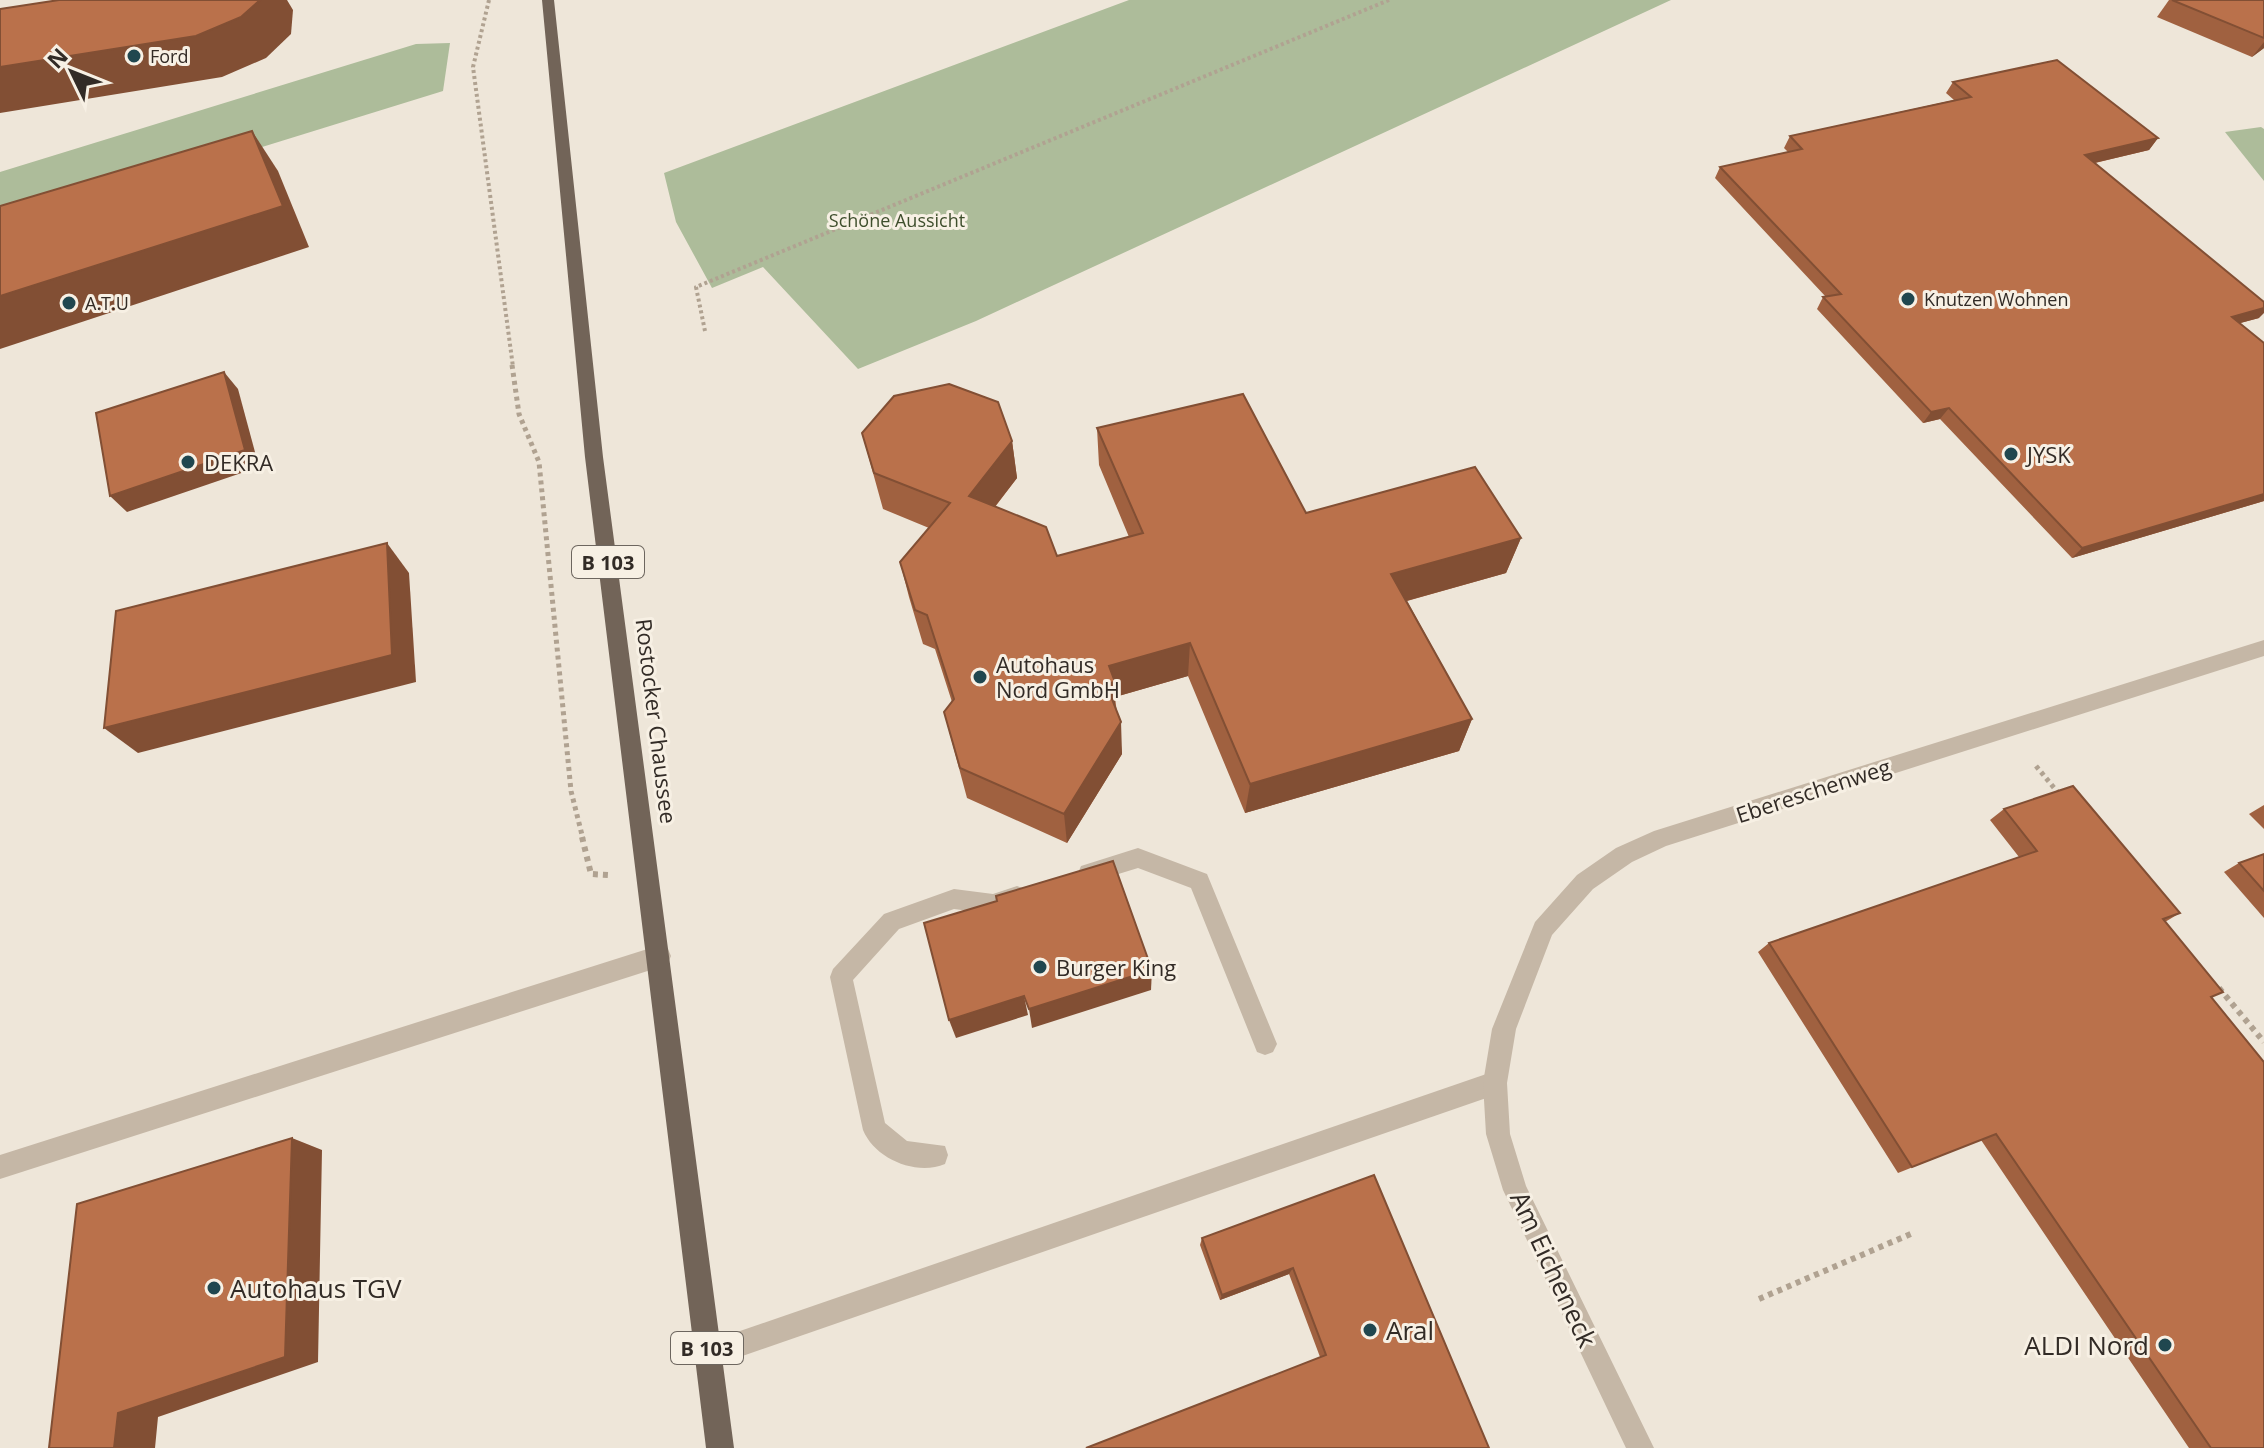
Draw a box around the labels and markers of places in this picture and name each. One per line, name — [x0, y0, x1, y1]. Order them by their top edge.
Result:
place label: Ford — [150, 44, 189, 68]
marker: Ford — [125, 47, 143, 65]
place label: Knutzen Wohnen — [1924, 287, 2068, 311]
marker: Knutzen Wohnen — [1899, 290, 1917, 308]
place label: A.T.U — [85, 291, 129, 315]
marker: A.T.U — [60, 294, 78, 312]
place label: JYSK — [2025, 439, 2071, 469]
marker: JYSK — [2002, 445, 2020, 463]
place label: DEKRA — [204, 447, 273, 477]
marker: DEKRA — [179, 453, 197, 471]
place label: Autohaus Nord GmbH — [996, 649, 1120, 704]
marker: Autohaus Nord GmbH — [971, 668, 989, 686]
place label: Burger King — [1056, 952, 1176, 982]
marker: Burger King — [1031, 958, 1049, 976]
place label: Autohaus TGV — [230, 1270, 402, 1306]
marker: Autohaus TGV — [205, 1279, 223, 1297]
place label: Aral — [1386, 1312, 1434, 1348]
marker: Aral — [1361, 1321, 1379, 1339]
place label: ALDI Nord — [2024, 1327, 2149, 1363]
marker: ALDI Nord — [2156, 1336, 2174, 1354]

